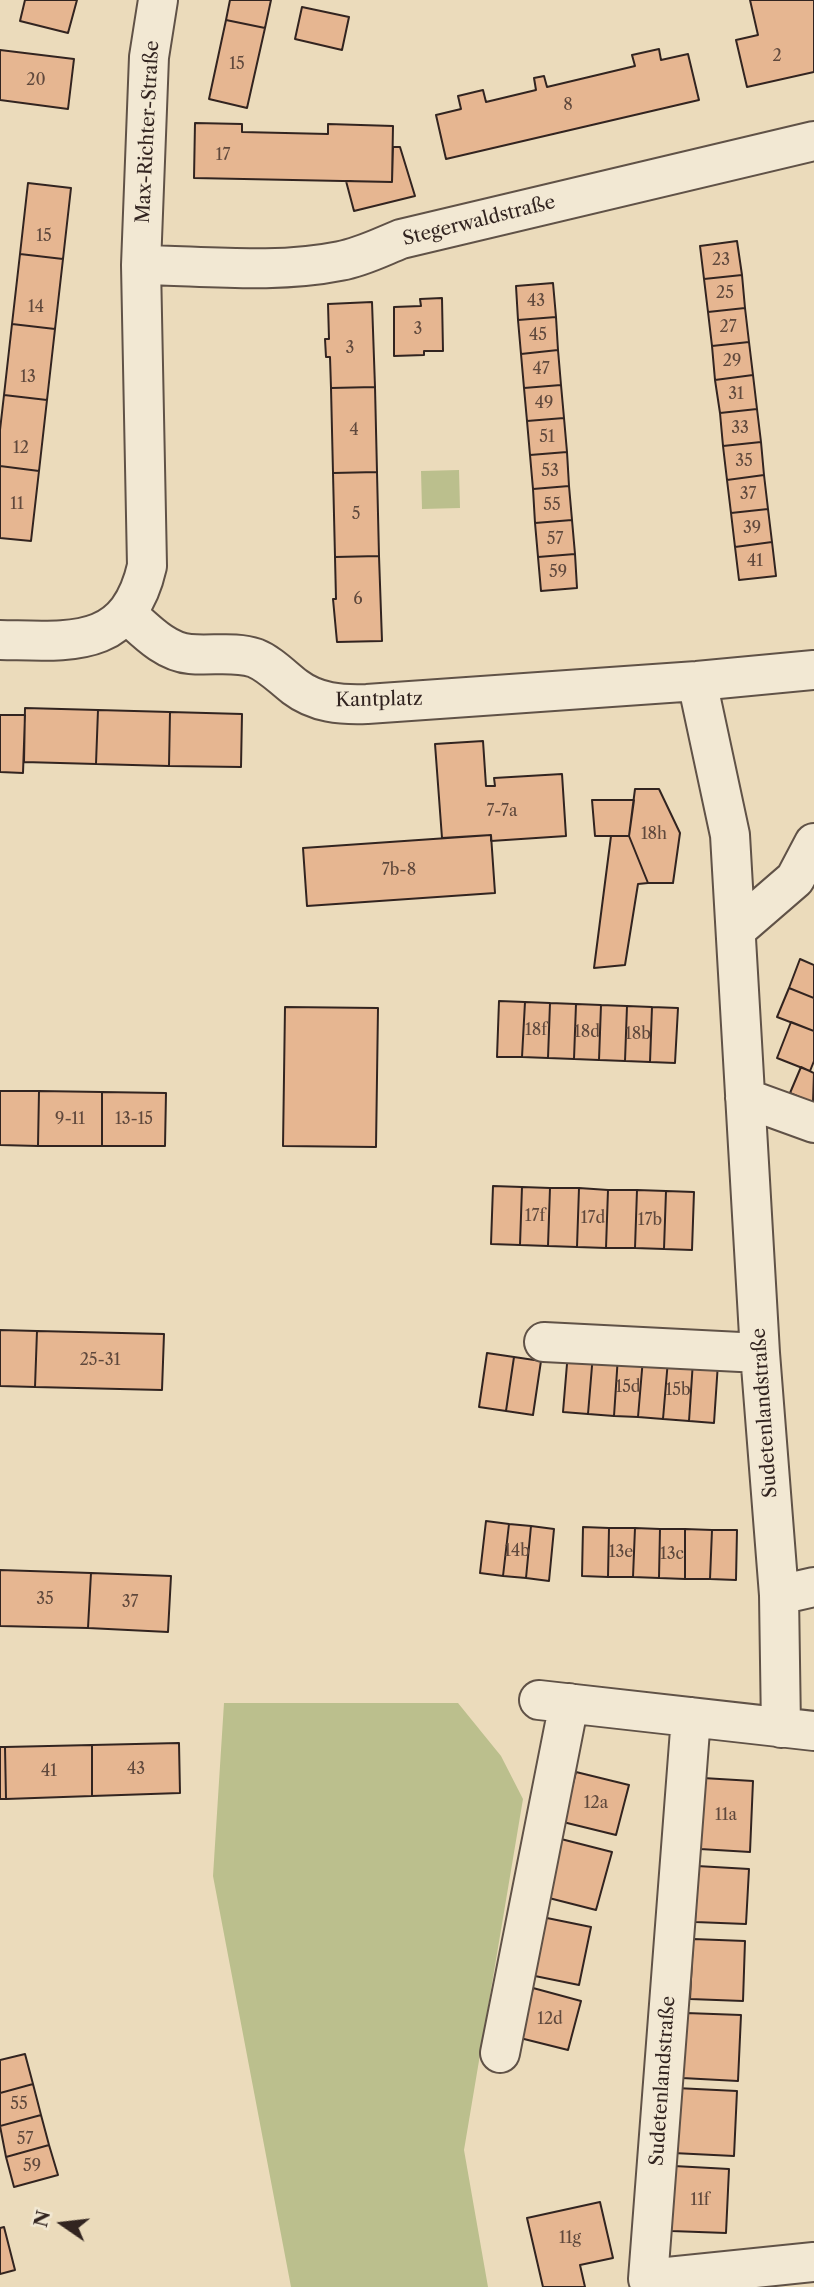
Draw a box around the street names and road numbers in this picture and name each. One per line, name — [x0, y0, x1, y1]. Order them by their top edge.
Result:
street label: Max-Richter-Straße — [132, 40, 164, 224]
street label: Stegerwaldstraße — [400, 191, 558, 251]
street label: Kantplatz — [335, 688, 423, 712]
street label: Sudetenlandstraße — [748, 1327, 782, 1499]
street label: Sudetenlandstraße — [646, 1995, 680, 2167]

